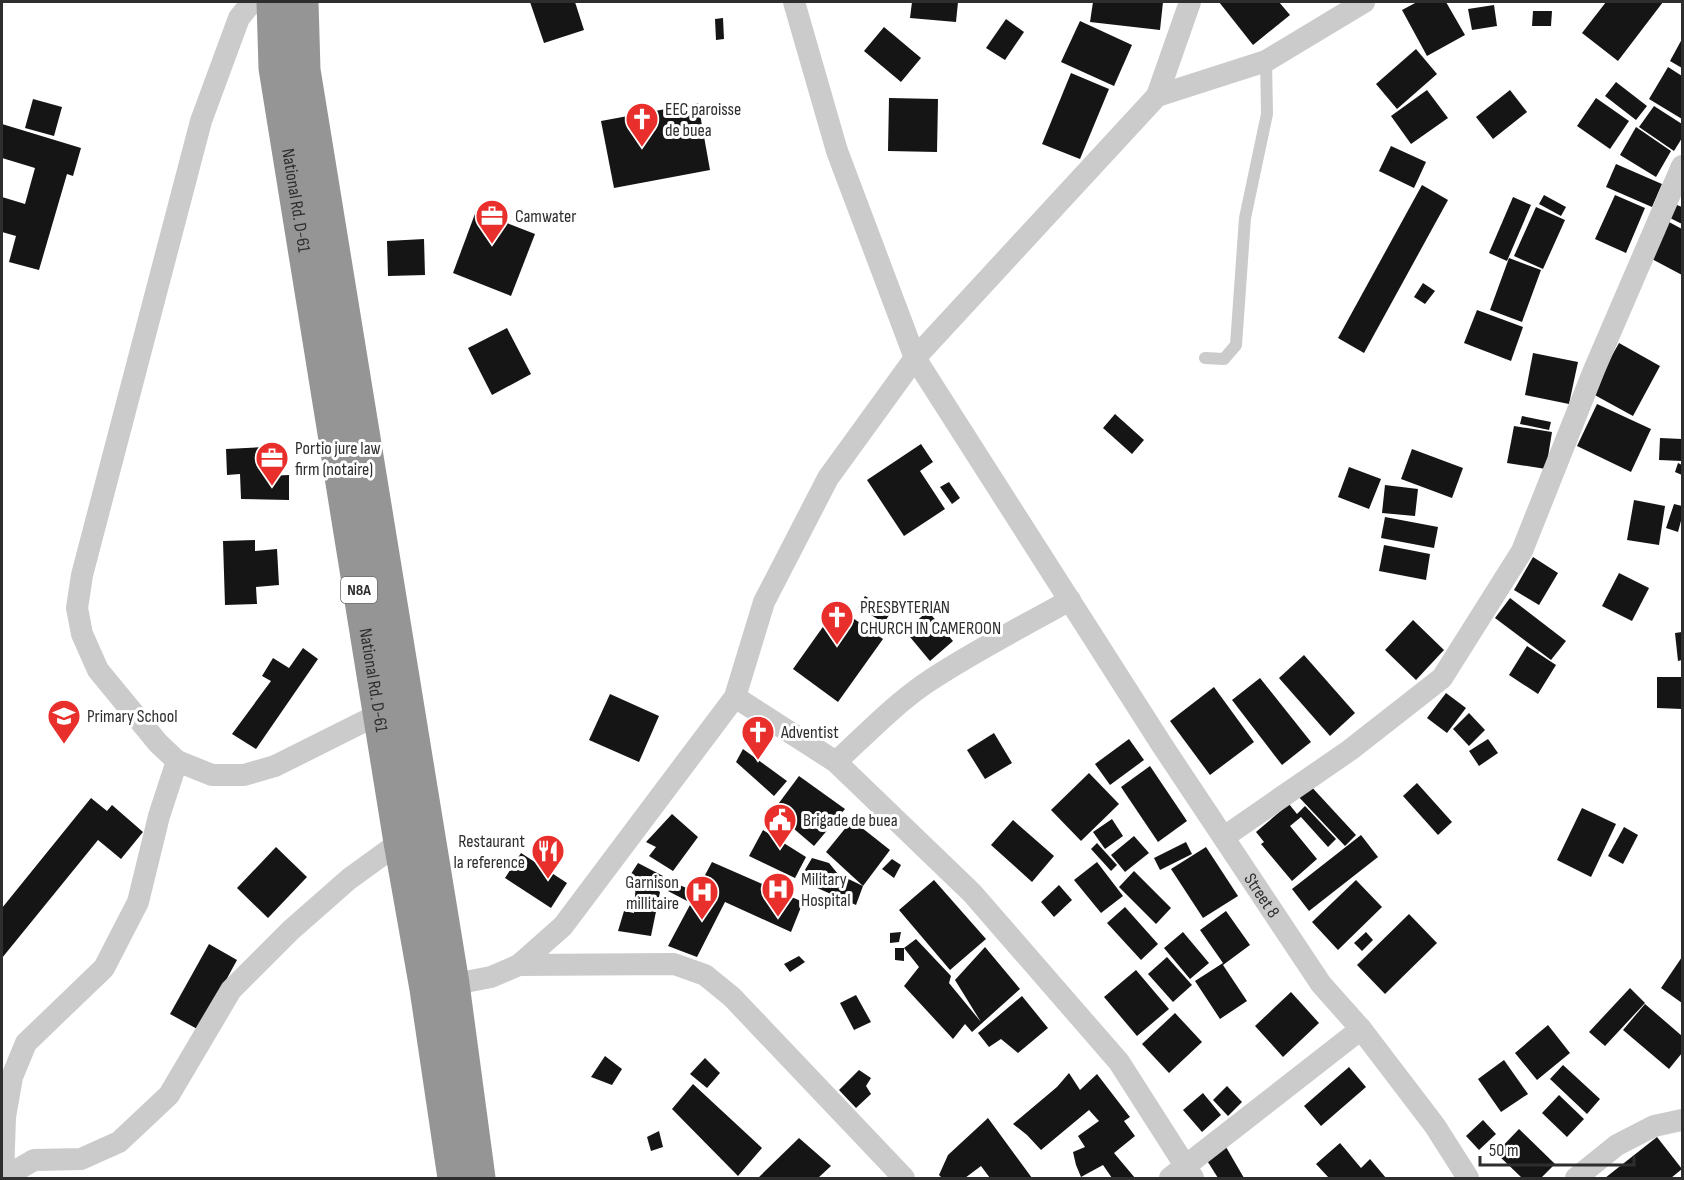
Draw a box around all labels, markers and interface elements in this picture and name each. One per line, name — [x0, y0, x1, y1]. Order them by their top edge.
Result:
place label: EEC paroisse de buea — [665, 99, 741, 141]
church icon: EEC paroisse de buea — [624, 101, 660, 148]
street label: National Rd. D-61 — [278, 147, 315, 254]
office icon: Camwater — [474, 198, 510, 245]
place label: Camwater — [515, 206, 576, 227]
place label: Portio jure law firm (notaire) — [295, 438, 381, 480]
office icon: Portio jure law firm (notaire) — [254, 440, 290, 487]
road number: N8A — [341, 577, 377, 603]
place label: PRESBYTERIAN CHURCH IN CAMEROON — [860, 597, 1001, 639]
church icon: PRESBYTERIAN CHURCH IN CAMEROON — [819, 599, 855, 646]
street label: National Rd. D-61 — [355, 627, 393, 734]
school or university icon: Primary School — [46, 698, 82, 745]
place label: Primary School — [87, 706, 178, 727]
church icon: Adventist — [740, 714, 776, 761]
place label: Adventist — [780, 722, 839, 743]
public building icon: Brigade de buea — [762, 802, 798, 849]
place label: Brigade de buea — [803, 810, 898, 831]
place label: Restaurant la reference — [454, 831, 526, 873]
restaurant icon: Restaurant la reference — [530, 833, 566, 880]
place label: Military Hospital — [801, 869, 851, 911]
street label: Street 8 — [1240, 869, 1284, 922]
hospital icon: Military Hospital — [760, 871, 796, 918]
place label: Garnison millitaire — [625, 872, 679, 914]
hospital icon: Garnison millitaire — [684, 874, 720, 921]
scale bar — [1480, 1129, 1634, 1167]
text: 50 m — [1489, 1140, 1519, 1161]

